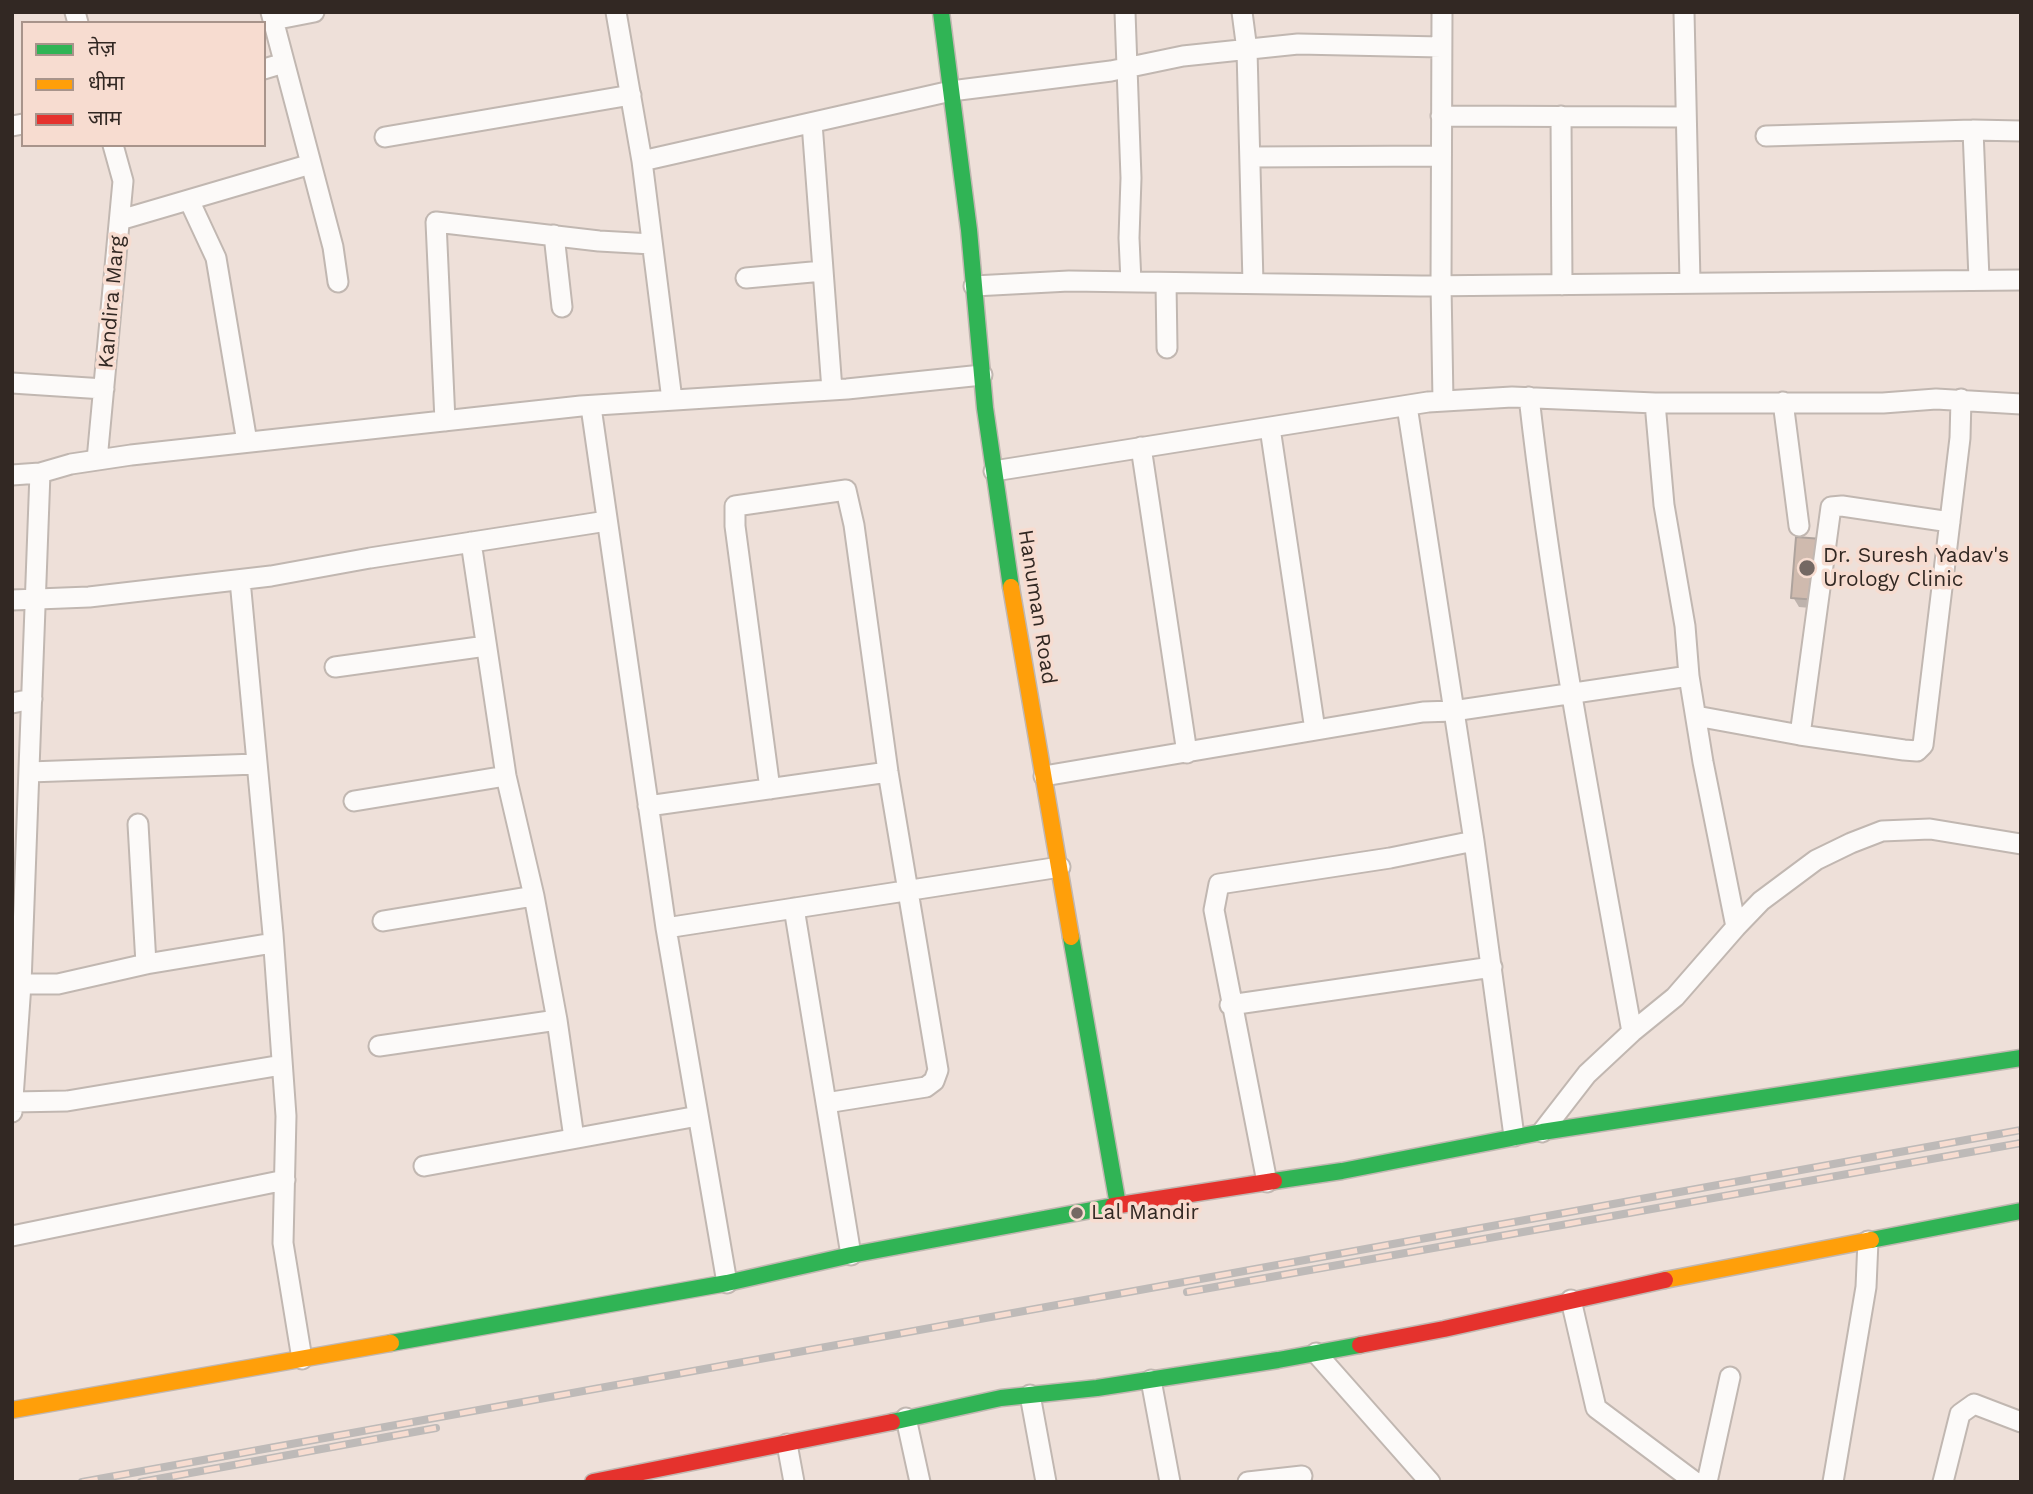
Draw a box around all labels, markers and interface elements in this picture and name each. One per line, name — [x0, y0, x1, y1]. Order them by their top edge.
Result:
legend — [21, 21, 266, 147]
text: तेज़ — [88, 35, 116, 60]
text: धीमा — [88, 70, 124, 95]
text: जाम — [88, 105, 122, 130]
street label: Kandira Marg — [94, 234, 130, 370]
street label: Hanuman Road — [1012, 528, 1062, 686]
place label: Dr. Suresh Yadav's Urology Clinic — [1823, 543, 2009, 593]
marker: Dr. Suresh Yadav's Urology Clinic — [1797, 558, 1817, 578]
place label: Lal Mandir — [1091, 1200, 1199, 1226]
marker: Lal Mandir — [1069, 1205, 1085, 1221]

